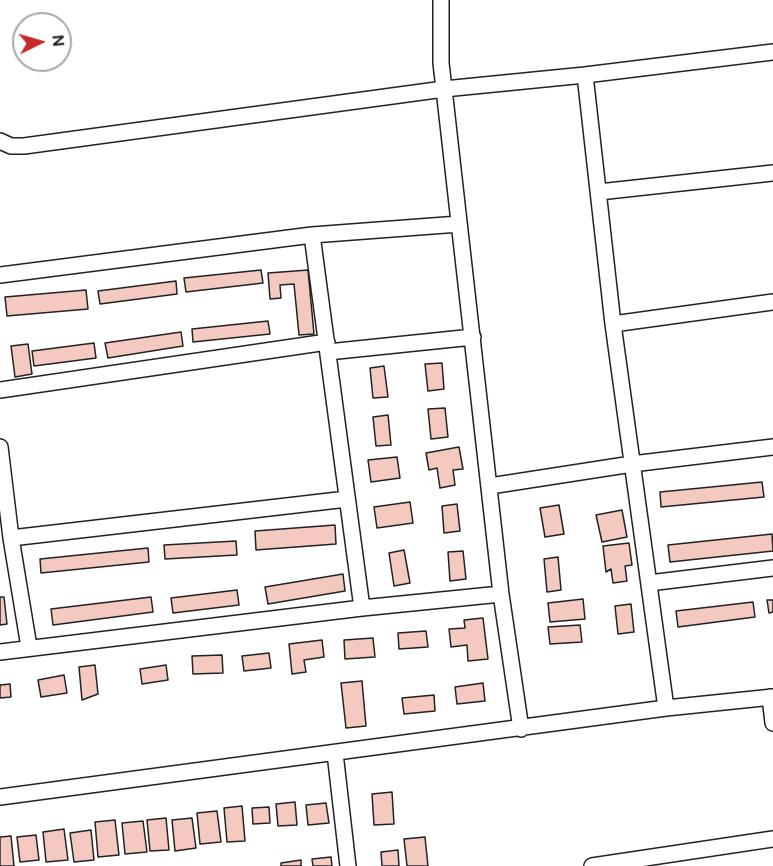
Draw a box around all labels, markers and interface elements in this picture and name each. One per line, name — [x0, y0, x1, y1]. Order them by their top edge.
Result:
north arrow — [12, 12, 72, 72]
text: N — [47, 34, 69, 47]

